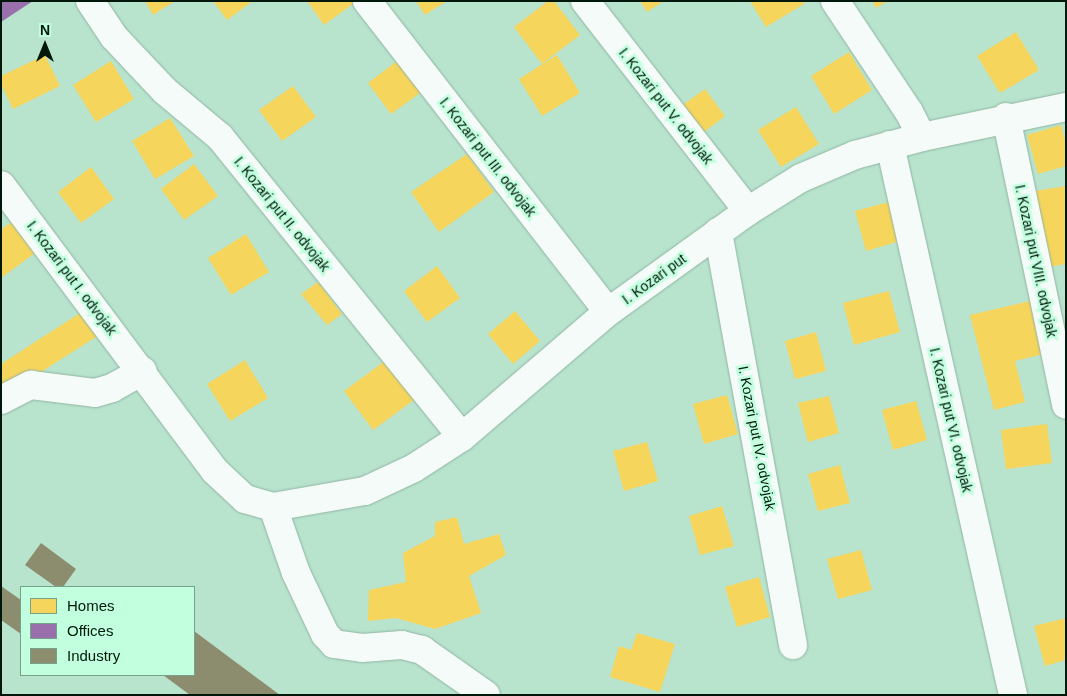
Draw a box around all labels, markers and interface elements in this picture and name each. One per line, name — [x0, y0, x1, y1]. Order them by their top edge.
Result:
north arrow — [20, 20, 70, 70]
text: N — [40, 22, 50, 38]
street label: I. Kozari put V. odvojak — [615, 45, 717, 167]
street label: I. Kozari put III. odvojak — [436, 94, 540, 220]
street label: I. Kozari put II. odvojak — [231, 153, 333, 275]
street label: I. Kozari put VIII. odvojak — [1012, 183, 1060, 339]
street label: I. Kozari put I. odvojak — [24, 218, 120, 338]
street label: I. Kozari put — [619, 250, 689, 308]
street label: I. Kozari put VI. odvojak — [926, 346, 976, 494]
street label: I. Kozari put IV. odvojak — [735, 364, 779, 512]
legend — [20, 586, 195, 676]
text: Homes — [67, 597, 115, 614]
text: Offices — [67, 622, 113, 639]
text: Industry — [67, 647, 120, 664]

